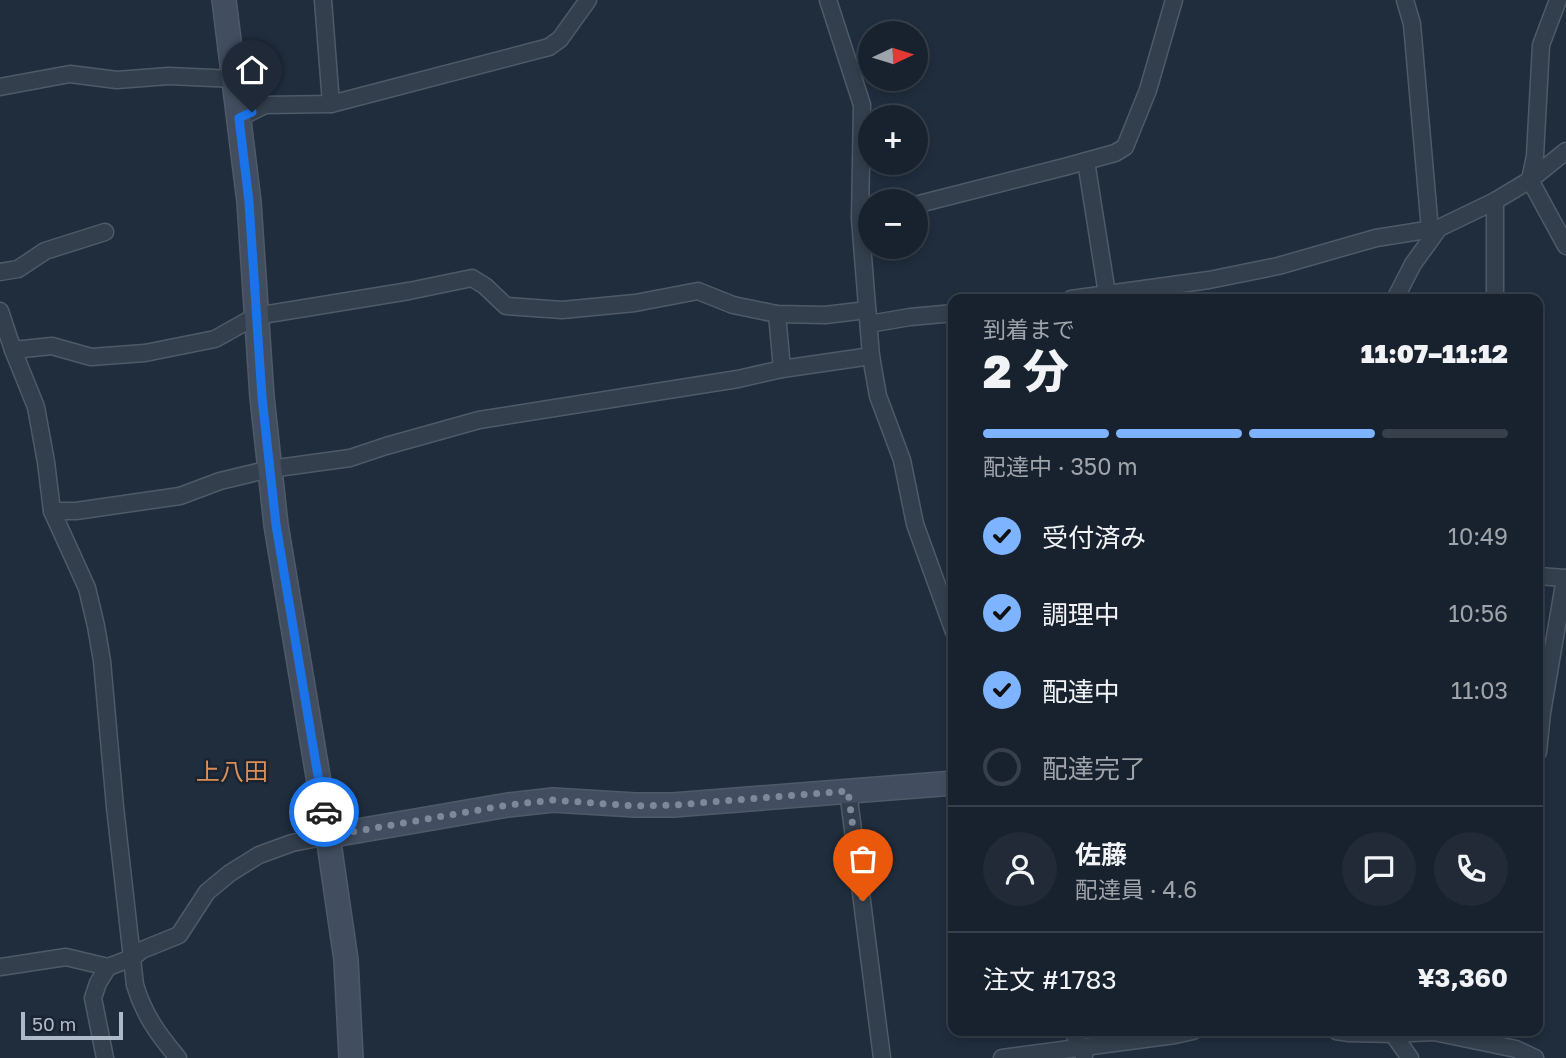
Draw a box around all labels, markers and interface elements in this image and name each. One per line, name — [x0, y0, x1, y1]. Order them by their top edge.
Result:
north arrow — [858, 21, 928, 91]
map controls — [858, 21, 928, 259]
pin — [222, 40, 282, 112]
icon: home — [233, 51, 271, 89]
button: + — [858, 105, 928, 175]
button: − — [858, 189, 928, 259]
text: 到着まで — [983, 315, 1075, 343]
text: 11:07–11:12 — [1361, 338, 1508, 369]
text: 2 分 — [983, 343, 1069, 398]
text: 配達中 · 350 m — [983, 452, 1138, 480]
icon: check — [983, 517, 1021, 555]
text: 受付済み — [1042, 522, 1146, 553]
text: 10:49 — [1448, 522, 1508, 550]
icon: check — [983, 594, 1021, 632]
text: 調理中 — [1042, 599, 1120, 630]
text: 10:56 — [1448, 599, 1508, 627]
icon: check — [983, 671, 1021, 709]
text: 配達中 — [1042, 676, 1120, 707]
text: 11:03 — [1451, 676, 1508, 704]
text: 配達完了 — [1042, 753, 1146, 784]
district label: 上八田 — [196, 756, 268, 785]
courier — [289, 777, 359, 847]
icon: car — [305, 793, 343, 831]
pin — [833, 829, 893, 901]
button: person — [983, 832, 1057, 906]
button: chat — [1342, 832, 1416, 906]
button: phone — [1434, 832, 1508, 906]
text: 佐藤 — [1075, 839, 1127, 870]
icon: bag — [844, 840, 882, 878]
text: 配達員 · 4.6 — [1075, 875, 1197, 903]
text: ¥3,360 — [1417, 962, 1508, 993]
text: 注文 #1783 — [983, 964, 1117, 995]
scale bar — [21, 1009, 122, 1041]
text: 50 m — [32, 1012, 76, 1035]

